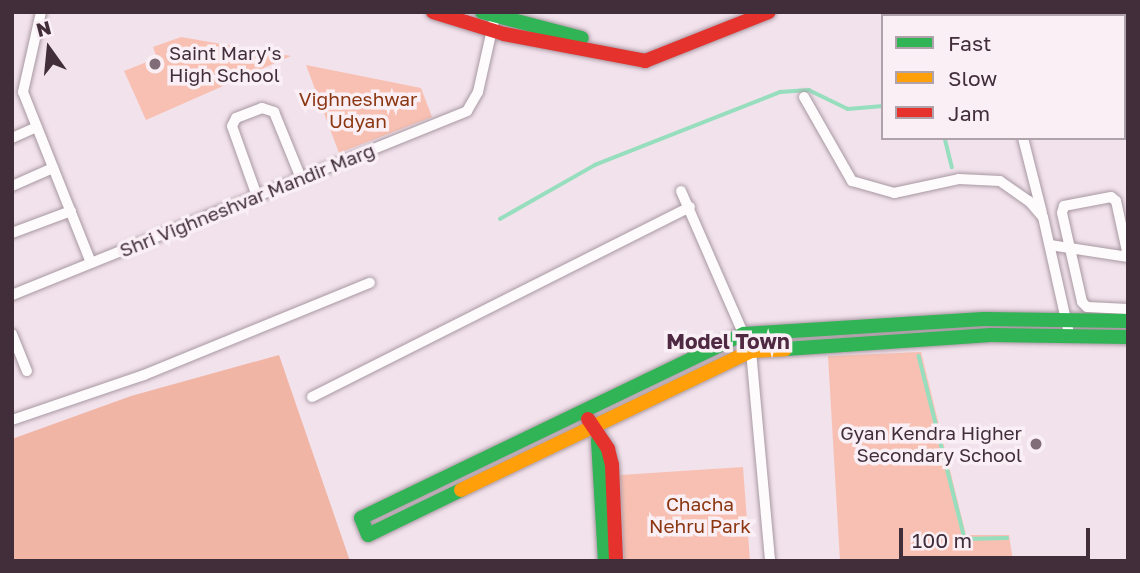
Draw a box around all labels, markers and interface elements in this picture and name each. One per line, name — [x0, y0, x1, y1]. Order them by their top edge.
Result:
north arrow — [14, 14, 84, 84]
legend — [881, 14, 1126, 140]
text: N — [33, 15, 53, 41]
text: Fast — [948, 30, 991, 56]
place label: Saint Mary's High School — [169, 42, 282, 86]
marker: Saint Mary's High School — [147, 56, 163, 72]
text: Slow — [948, 65, 997, 91]
park label: Vighneshwar Udyan — [299, 88, 417, 132]
text: Jam — [948, 100, 990, 126]
street label: Shri Vighneshvar Mandir Marg — [116, 138, 378, 262]
district label: Model Town — [666, 328, 790, 354]
place label: Gyan Kendra Higher Secondary School — [840, 422, 1022, 466]
marker: Gyan Kendra Higher Secondary School — [1028, 436, 1044, 452]
park label: Chacha Nehru Park — [649, 493, 751, 537]
scale bar — [902, 514, 1093, 558]
text: 100 m — [912, 527, 972, 553]

